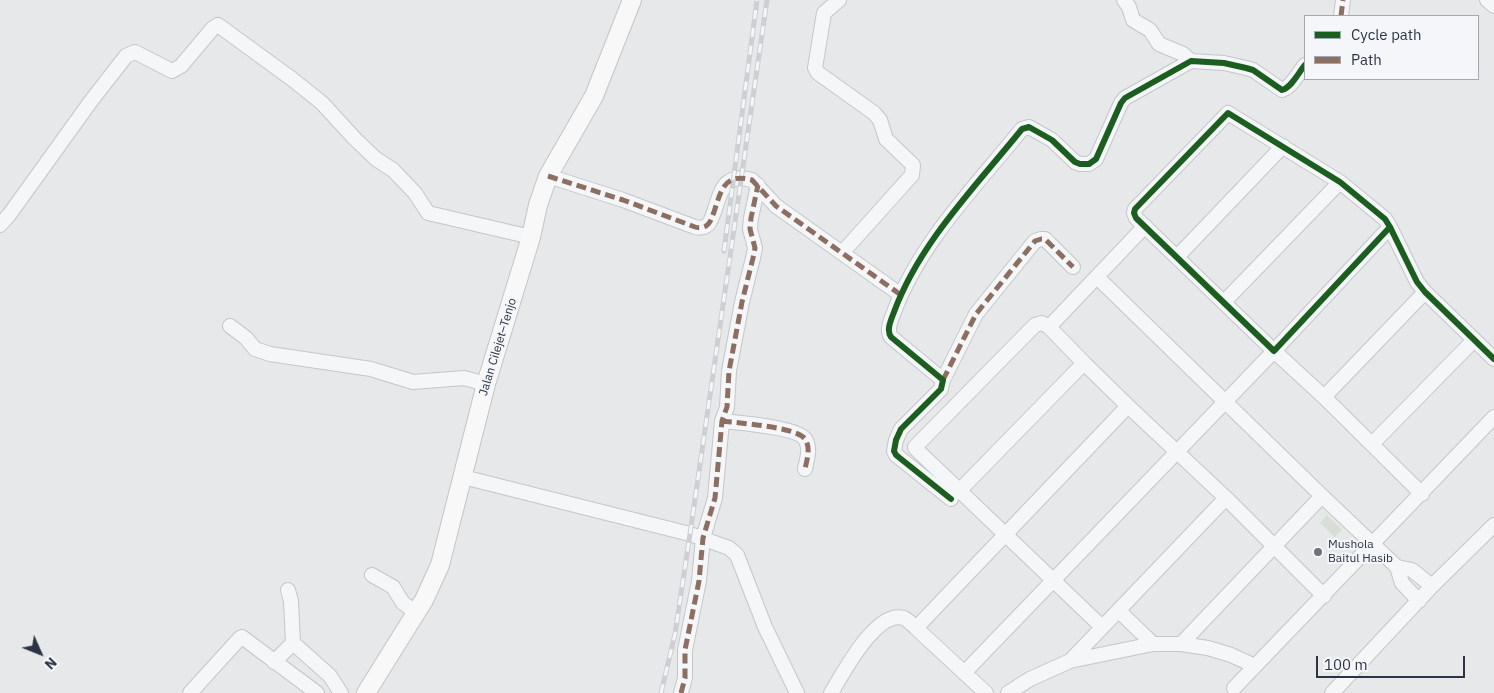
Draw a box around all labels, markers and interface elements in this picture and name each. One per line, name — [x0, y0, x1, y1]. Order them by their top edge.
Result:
legend — [1304, 15, 1479, 80]
text: Cycle path — [1351, 25, 1422, 44]
text: Path — [1351, 50, 1382, 69]
street label: Jalan Cilejet–Tenjo — [476, 296, 520, 398]
place label: Mushola Baitul Hasib — [1328, 538, 1393, 566]
marker: Mushola Baitul Hasib — [1312, 546, 1324, 558]
north arrow — [15, 628, 65, 678]
scale bar — [1319, 646, 1468, 678]
text: N — [41, 654, 61, 673]
text: 100 m — [1324, 655, 1368, 674]

